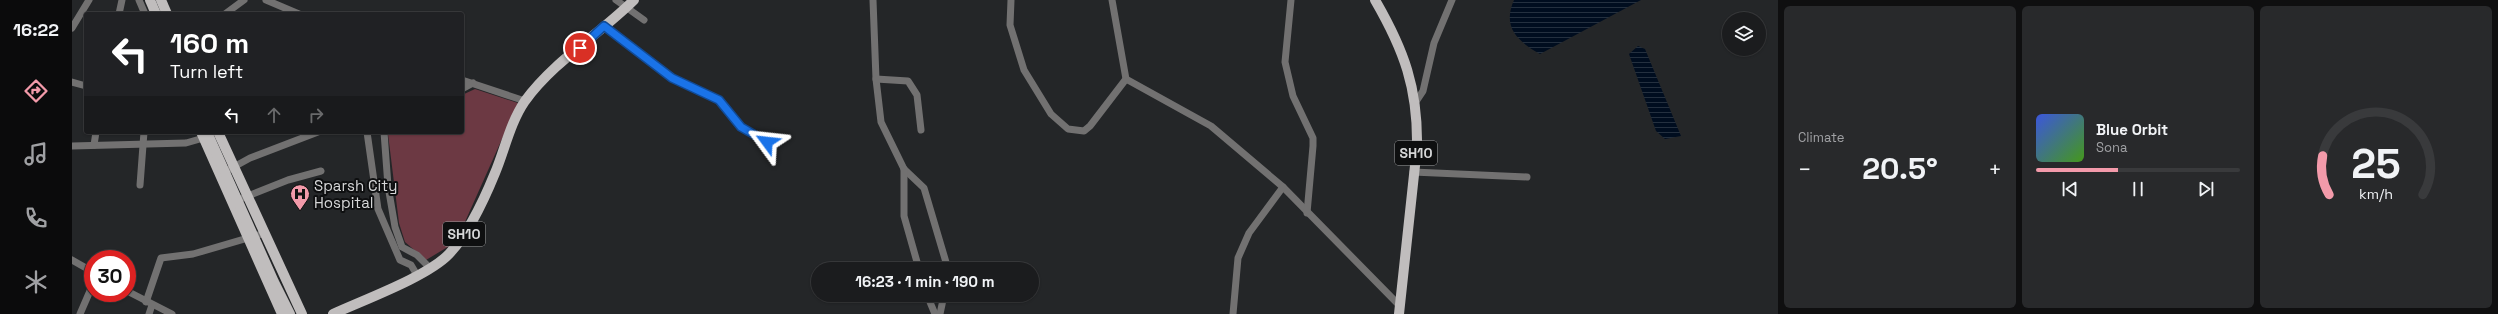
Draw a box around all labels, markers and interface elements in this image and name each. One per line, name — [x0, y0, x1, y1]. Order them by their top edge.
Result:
map controls — [1722, 12, 1766, 56]
button: layers — [1722, 12, 1766, 56]
text: 16:22 — [13, 18, 59, 41]
text: 160 m — [170, 25, 249, 61]
icon: left — [104, 28, 156, 80]
pin — [563, 31, 597, 65]
icon: arrive — [569, 37, 591, 59]
text: Turn left — [170, 60, 243, 83]
icon: directions — [22, 77, 50, 105]
icon: left — [221, 104, 243, 126]
icon: ahead — [263, 104, 285, 126]
icon: right — [305, 104, 327, 126]
text: Blue Orbit — [2096, 120, 2168, 139]
position arrow — [746, 121, 788, 163]
text: Climate — [1798, 129, 1844, 146]
text: 25 — [2351, 137, 2401, 190]
text: Sona — [2096, 139, 2127, 156]
icon: music — [22, 140, 50, 168]
road number: SH10 — [1395, 141, 1437, 165]
text: 20.5° — [1862, 149, 1938, 188]
text: − — [1798, 155, 1812, 183]
text: + — [1988, 155, 2002, 183]
place label: Sparsh City Hospital — [314, 176, 397, 212]
icon: previous — [2059, 178, 2081, 200]
icon: pause — [2127, 178, 2149, 200]
icon: next — [2195, 178, 2217, 200]
hospital icon: Sparsh City Hospital — [289, 183, 311, 211]
text: km/h — [2359, 185, 2393, 203]
icon: phone — [22, 204, 50, 232]
road number: SH10 — [443, 222, 485, 246]
speed limit sign: 30 — [84, 250, 136, 302]
icon: climate — [22, 268, 50, 296]
text: 16:23 · 1 min · 190 m — [855, 272, 995, 291]

